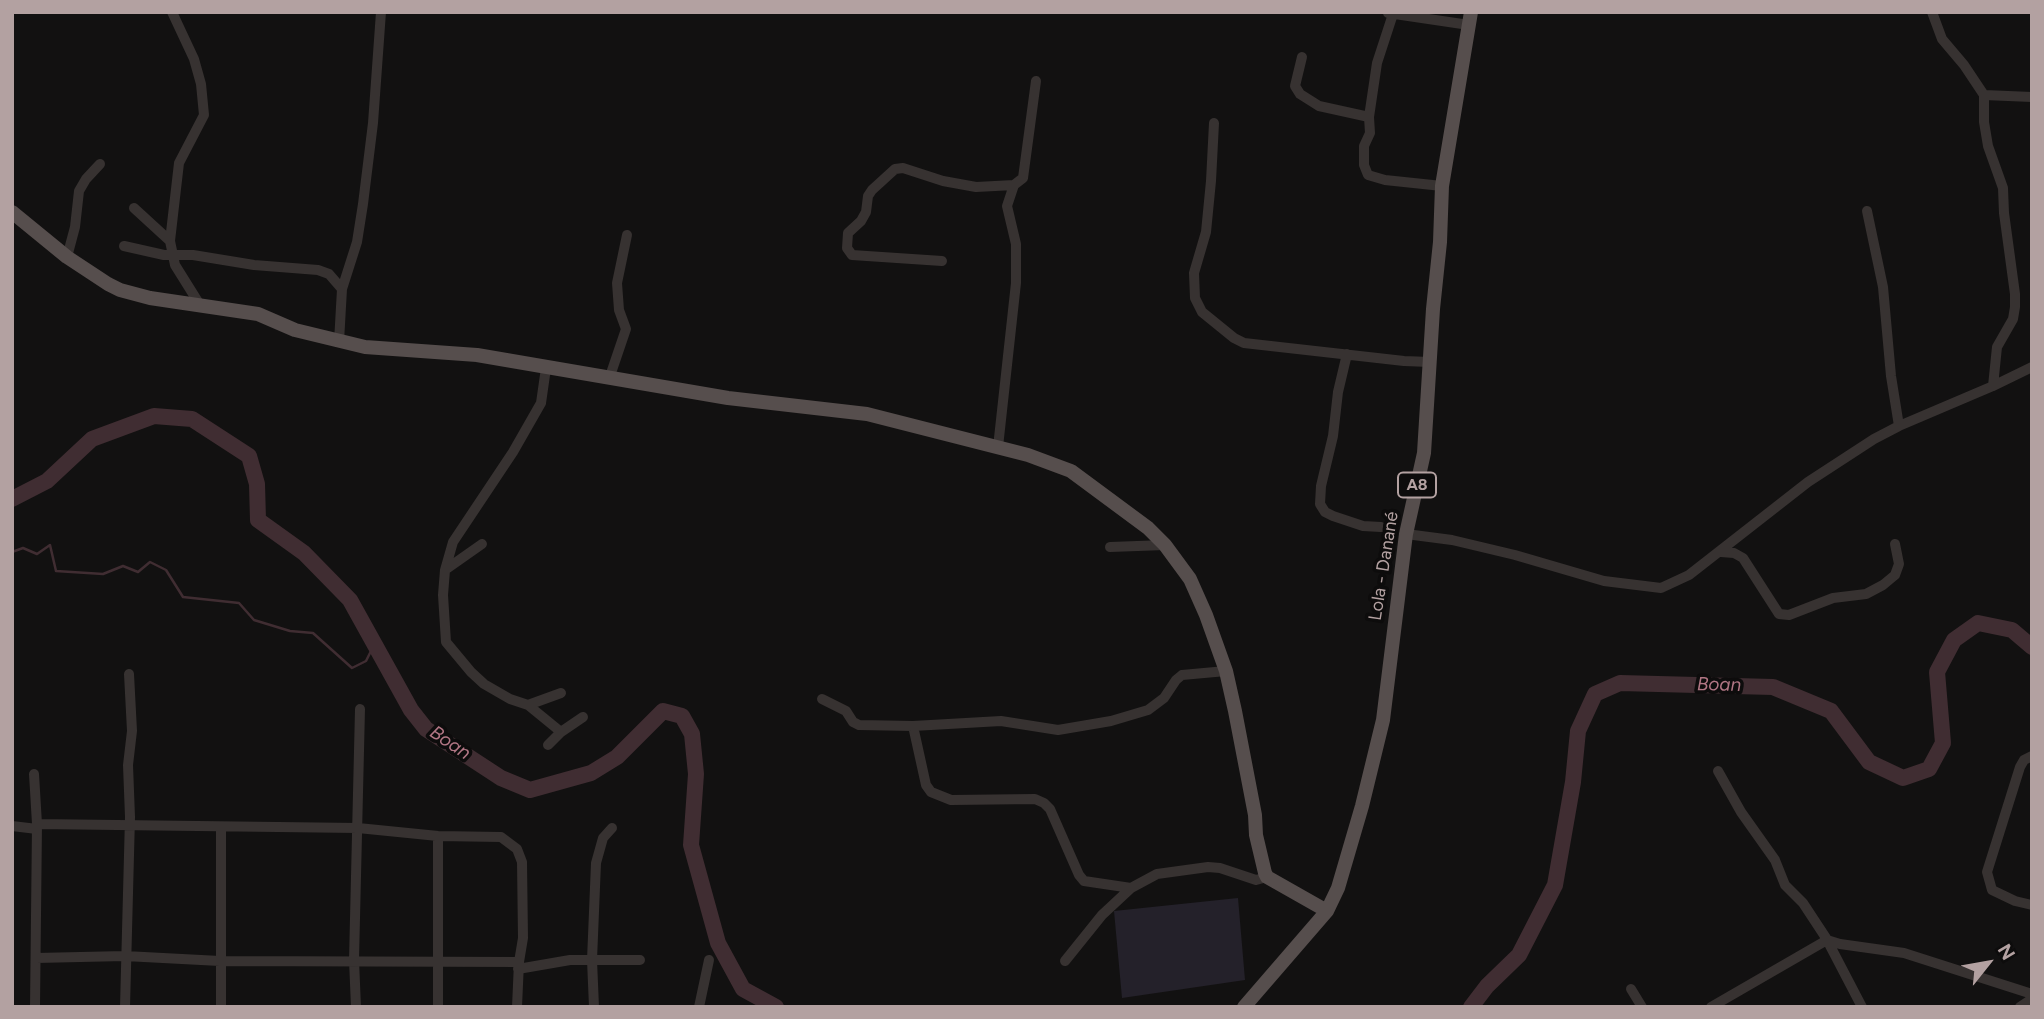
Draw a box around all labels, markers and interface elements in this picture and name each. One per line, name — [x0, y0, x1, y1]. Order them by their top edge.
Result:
road number: A8 — [1398, 472, 1436, 498]
street label: Lola - Danané — [1365, 510, 1403, 622]
water label: Boan — [1697, 673, 1741, 697]
water label: Boan — [425, 721, 475, 765]
north arrow — [1953, 928, 2023, 998]
text: N — [1993, 940, 2020, 964]

